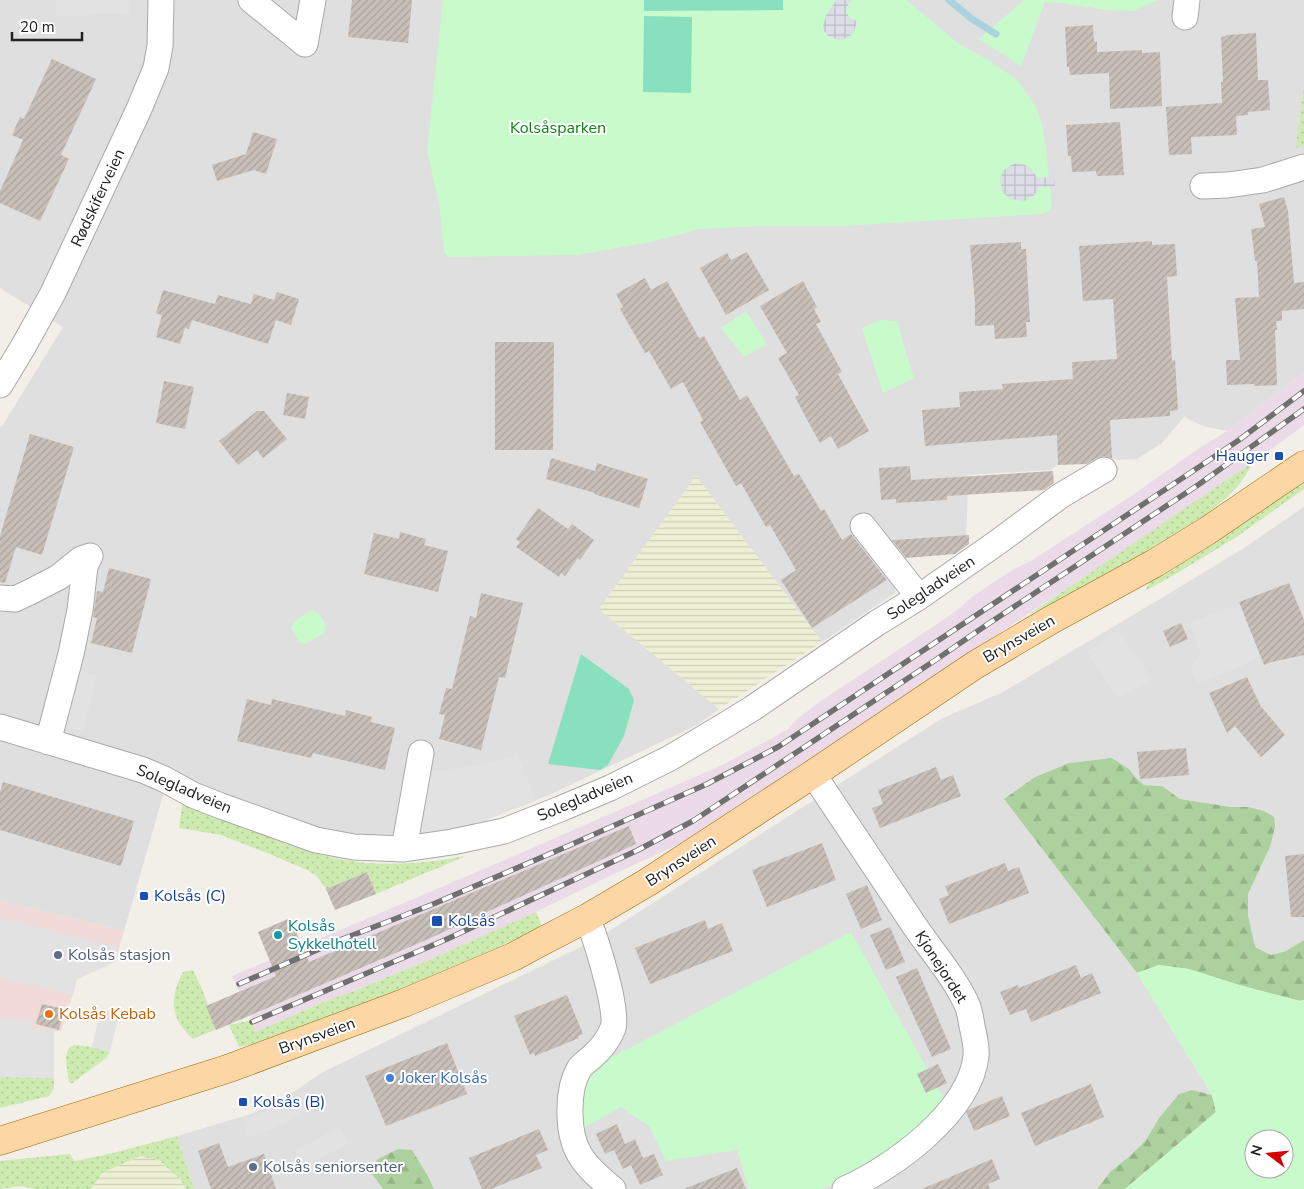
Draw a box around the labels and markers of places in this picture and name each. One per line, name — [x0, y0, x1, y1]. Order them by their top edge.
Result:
place label: Hauger — [1216, 445, 1269, 467]
marker: Hauger — [1273, 450, 1285, 462]
place label: Kolsås (C) — [154, 885, 226, 907]
marker: Kolsås (C) — [138, 890, 150, 902]
place label: Kolsås — [448, 910, 495, 932]
marker: Kolsås — [430, 914, 444, 928]
place label: Kolsås Sykkelhotell — [288, 915, 377, 955]
marker: Kolsås Sykkelhotell — [272, 929, 284, 941]
place label: Kolsås stasjon — [68, 944, 171, 966]
marker: Kolsås stasjon — [52, 949, 64, 961]
place label: Kolsås Kebab — [59, 1003, 156, 1025]
marker: Kolsås Kebab — [43, 1008, 55, 1020]
place label: Joker Kolsås — [399, 1067, 487, 1089]
marker: Joker Kolsås — [384, 1072, 396, 1084]
place label: Kolsås (B) — [253, 1091, 325, 1113]
marker: Kolsås (B) — [237, 1096, 249, 1108]
place label: Kolsås seniorsenter — [263, 1156, 403, 1178]
marker: Kolsås seniorsenter — [247, 1161, 259, 1173]

